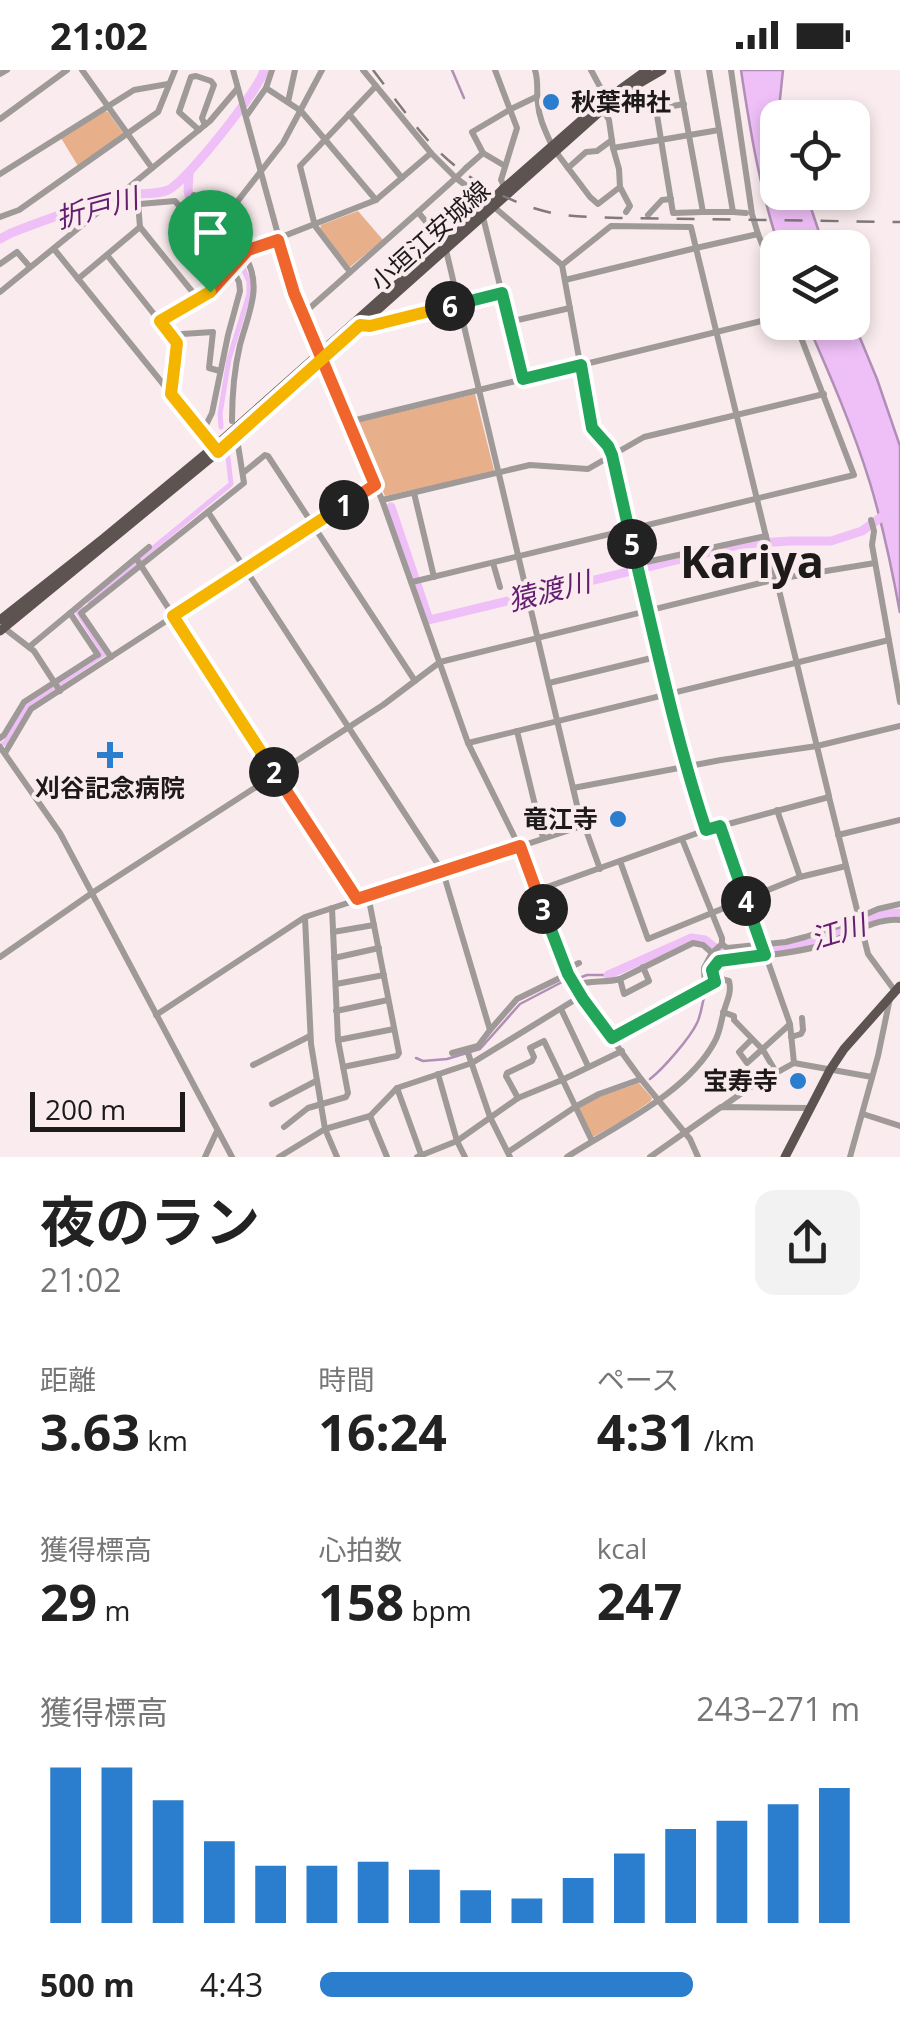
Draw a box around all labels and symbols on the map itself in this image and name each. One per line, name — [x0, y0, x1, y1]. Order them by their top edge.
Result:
place label: 秋葉神社 — [571, 84, 671, 118]
marker: 秋葉神社 — [540, 91, 562, 113]
street label: 小垣江安城線 — [362, 172, 496, 298]
water label: 折戸川 — [51, 177, 145, 236]
pin — [168, 190, 253, 293]
pin: 6 — [425, 281, 475, 331]
pin: 1 — [319, 480, 369, 530]
pin: 5 — [607, 519, 657, 569]
district label: Kariya — [680, 530, 824, 591]
water label: 猿渡川 — [503, 561, 597, 619]
marker: 刈谷記念病院 — [97, 742, 123, 768]
pin: 2 — [249, 747, 299, 797]
place label: 刈谷記念病院 — [35, 770, 185, 804]
place label: 竜江寺 — [523, 801, 598, 835]
marker: 竜江寺 — [607, 808, 629, 830]
pin: 4 — [721, 876, 771, 926]
pin: 3 — [518, 884, 568, 934]
water label: 江川 — [805, 904, 873, 957]
place label: 宝寿寺 — [703, 1063, 778, 1097]
marker: 宝寿寺 — [787, 1070, 809, 1092]
scale bar — [30, 1087, 185, 1132]

